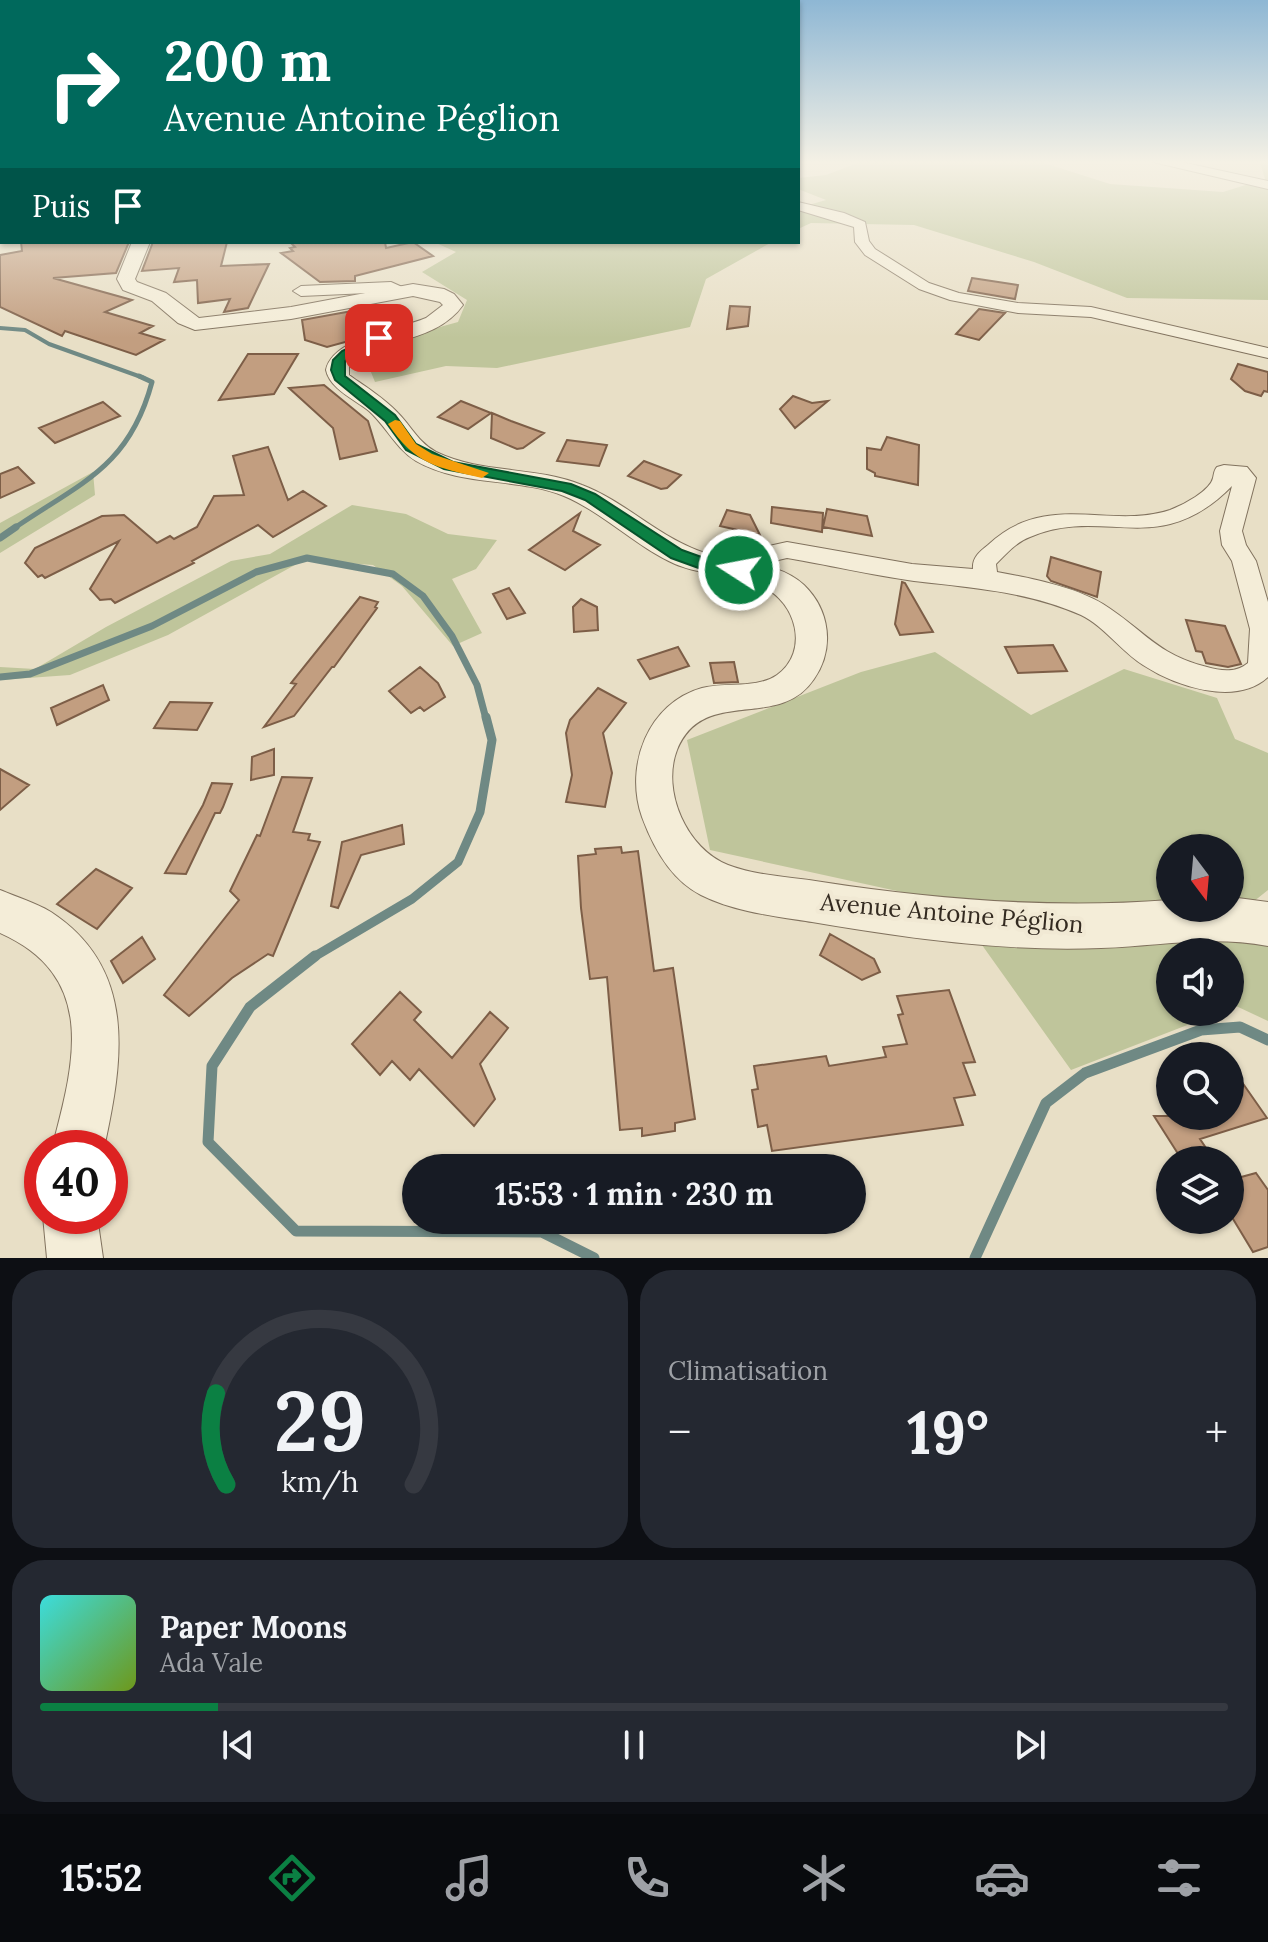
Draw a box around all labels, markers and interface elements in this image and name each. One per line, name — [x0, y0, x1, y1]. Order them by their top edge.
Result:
text: 200 m — [164, 25, 331, 96]
icon: right — [32, 32, 136, 136]
text: Avenue Antoine Péglion — [164, 95, 560, 141]
icon: arrive — [106, 184, 150, 228]
text: Puis — [32, 187, 90, 225]
pin — [345, 304, 413, 372]
icon: arrive — [357, 316, 401, 360]
position arrow — [697, 528, 781, 612]
north arrow — [1156, 834, 1244, 922]
map controls — [1156, 834, 1244, 1234]
street label: Avenue Antoine Péglion — [818, 886, 1085, 940]
button: sound — [1156, 938, 1244, 1026]
button: search — [1156, 1042, 1244, 1130]
speed limit sign: 40 — [24, 1130, 128, 1234]
button: layers — [1156, 1146, 1244, 1234]
text: 15:53 · 1 min · 230 m — [495, 1175, 773, 1213]
text: Climatisation — [668, 1354, 828, 1387]
text: 29 — [274, 1367, 366, 1474]
text: 19° — [907, 1394, 989, 1470]
text: − — [668, 1404, 691, 1460]
text: + — [1205, 1404, 1228, 1460]
text: km/h — [281, 1463, 359, 1500]
text: Paper Moons — [160, 1608, 347, 1646]
text: Ada Vale — [160, 1646, 263, 1679]
icon: previous — [216, 1723, 260, 1767]
icon: pause — [612, 1723, 656, 1767]
icon: next — [1008, 1723, 1052, 1767]
icon: directions — [264, 1850, 320, 1906]
icon: music — [441, 1850, 497, 1906]
icon: phone — [619, 1850, 675, 1906]
icon: climate — [796, 1850, 852, 1906]
icon: car — [974, 1850, 1030, 1906]
icon: filters — [1151, 1850, 1207, 1906]
text: 15:52 — [61, 1855, 142, 1901]

